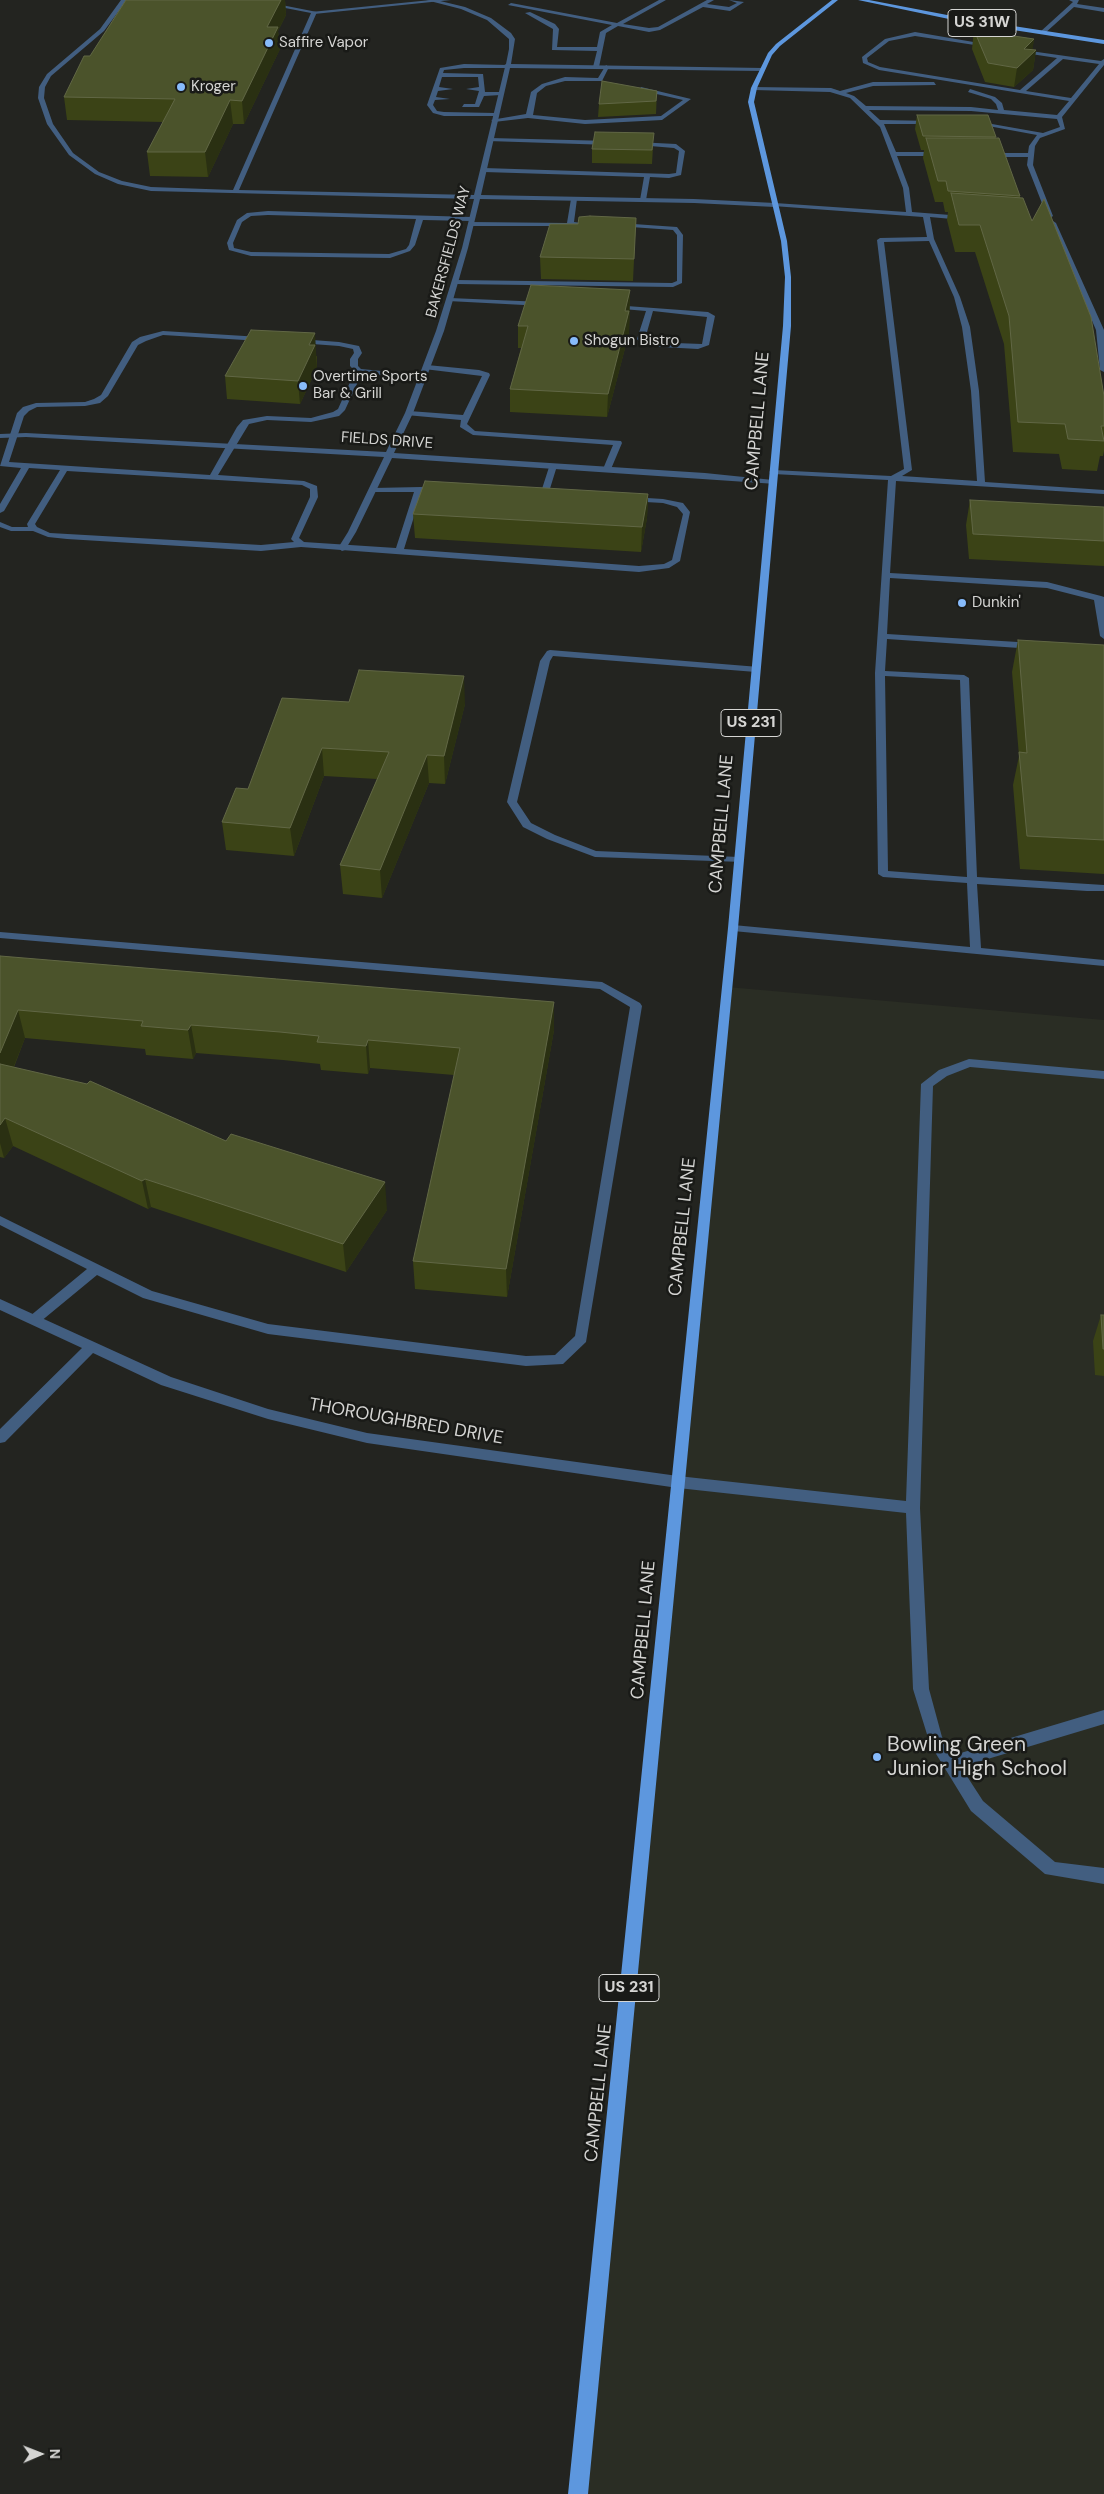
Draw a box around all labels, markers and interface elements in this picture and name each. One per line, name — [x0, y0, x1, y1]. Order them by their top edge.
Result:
road number: US 31W — [948, 9, 1016, 36]
place label: Saffire Vapor — [279, 34, 368, 52]
marker: Saffire Vapor — [263, 37, 275, 49]
place label: Kroger — [191, 78, 236, 96]
marker: Kroger — [175, 81, 187, 93]
street label: BAKERSFIELDS WAY — [423, 184, 475, 320]
place label: Shogun Bistro — [584, 332, 679, 350]
marker: Shogun Bistro — [568, 335, 580, 347]
street label: CAMPBELL LANE — [741, 351, 775, 491]
place label: Overtime Sports Bar & Grill — [313, 368, 428, 403]
marker: Overtime Sports Bar & Grill — [297, 380, 309, 392]
street label: FIELDS DRIVE — [340, 429, 434, 453]
place label: Dunkin' — [972, 594, 1021, 612]
marker: Dunkin' — [956, 597, 968, 609]
road number: US 231 — [721, 710, 781, 736]
street label: CAMPBELL LANE — [705, 754, 739, 894]
street label: CAMPBELL LANE — [665, 1157, 701, 1297]
street label: THOROUGHBRED DRIVE — [307, 1394, 505, 1450]
street label: CAMPBELL LANE — [627, 1560, 661, 1700]
place label: Bowling Green Junior High School — [887, 1732, 1067, 1782]
marker: Bowling Green Junior High School — [871, 1751, 883, 1763]
road number: US 231 — [599, 1975, 659, 2002]
street label: CAMPBELL LANE — [581, 2023, 617, 2163]
north arrow — [15, 2429, 65, 2479]
text: N — [46, 2448, 64, 2459]

